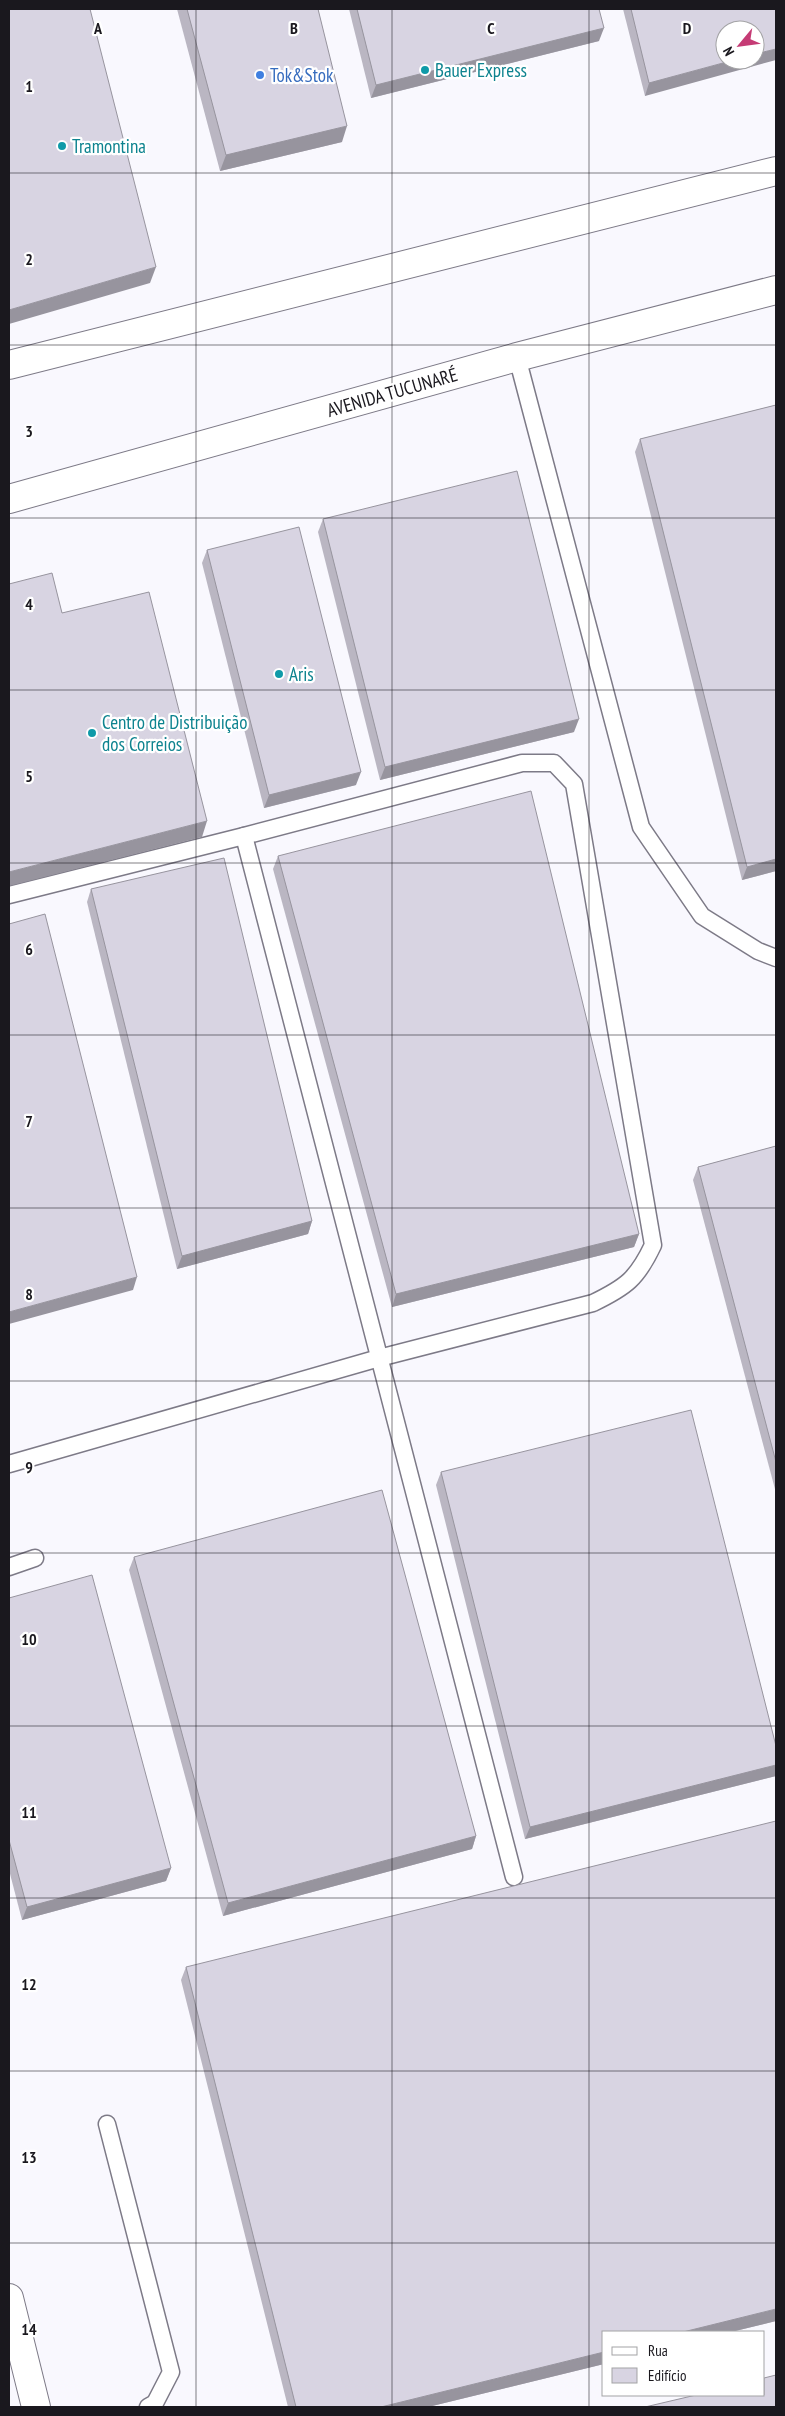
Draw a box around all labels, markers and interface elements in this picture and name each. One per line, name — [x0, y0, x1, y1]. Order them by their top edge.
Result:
text: A — [93, 18, 103, 38]
text: B — [290, 18, 298, 38]
text: C — [487, 18, 495, 38]
text: D — [683, 18, 692, 38]
north arrow — [715, 20, 765, 70]
text: N — [719, 44, 738, 59]
place label: Bauer Express — [435, 58, 527, 82]
place label: Tok&Stok — [270, 63, 334, 87]
marker: Bauer Express — [419, 64, 431, 76]
marker: Tok&Stok — [254, 69, 266, 81]
text: 1 — [25, 76, 33, 96]
place label: Tramontina — [72, 134, 146, 158]
marker: Tramontina — [56, 140, 68, 152]
text: 2 — [25, 249, 33, 269]
street label: AVENIDA TUCUNARÉ — [324, 362, 460, 422]
text: 3 — [25, 421, 33, 441]
text: 4 — [25, 594, 33, 614]
place label: Aris — [289, 662, 314, 686]
marker: Aris — [273, 668, 285, 680]
place label: Centro de Distribuição dos Correios — [102, 710, 247, 756]
marker: Centro de Distribuição dos Correios — [86, 727, 98, 739]
text: 5 — [25, 766, 33, 786]
text: 6 — [25, 939, 33, 959]
text: 7 — [25, 1111, 33, 1131]
text: 8 — [25, 1284, 33, 1304]
text: 9 — [25, 1457, 33, 1477]
text: 10 — [21, 1629, 37, 1649]
text: 11 — [21, 1802, 37, 1822]
text: 12 — [21, 1974, 37, 1994]
text: 13 — [21, 2147, 37, 2167]
text: 14 — [21, 2319, 37, 2339]
legend — [602, 2331, 765, 2396]
text: Rua — [648, 2341, 668, 2360]
text: Edifício — [648, 2366, 686, 2385]

